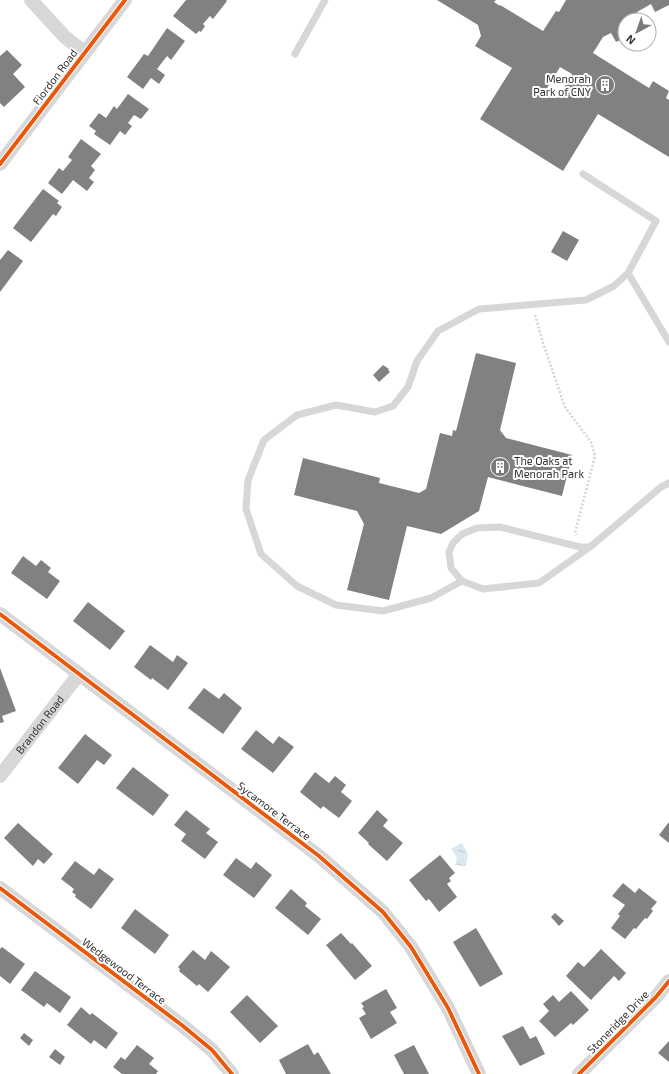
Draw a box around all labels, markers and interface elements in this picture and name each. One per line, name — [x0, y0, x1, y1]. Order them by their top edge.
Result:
north arrow — [617, 12, 657, 52]
text: N — [623, 32, 637, 48]
street label: Fiordon Road — [30, 46, 80, 107]
place label: Menorah Park of CNY — [533, 72, 592, 98]
building icon: Menorah Park of CNY — [594, 74, 616, 96]
place label: The Oaks at Menorah Park — [514, 454, 584, 480]
building icon: The Oaks at Menorah Park — [489, 456, 511, 478]
street label: Brandon Road — [13, 692, 66, 756]
street label: Sycamore Terrace — [235, 779, 314, 843]
street label: Wedgewood Terrace — [80, 935, 169, 1006]
street label: Stoneridge Drive — [584, 987, 651, 1056]

